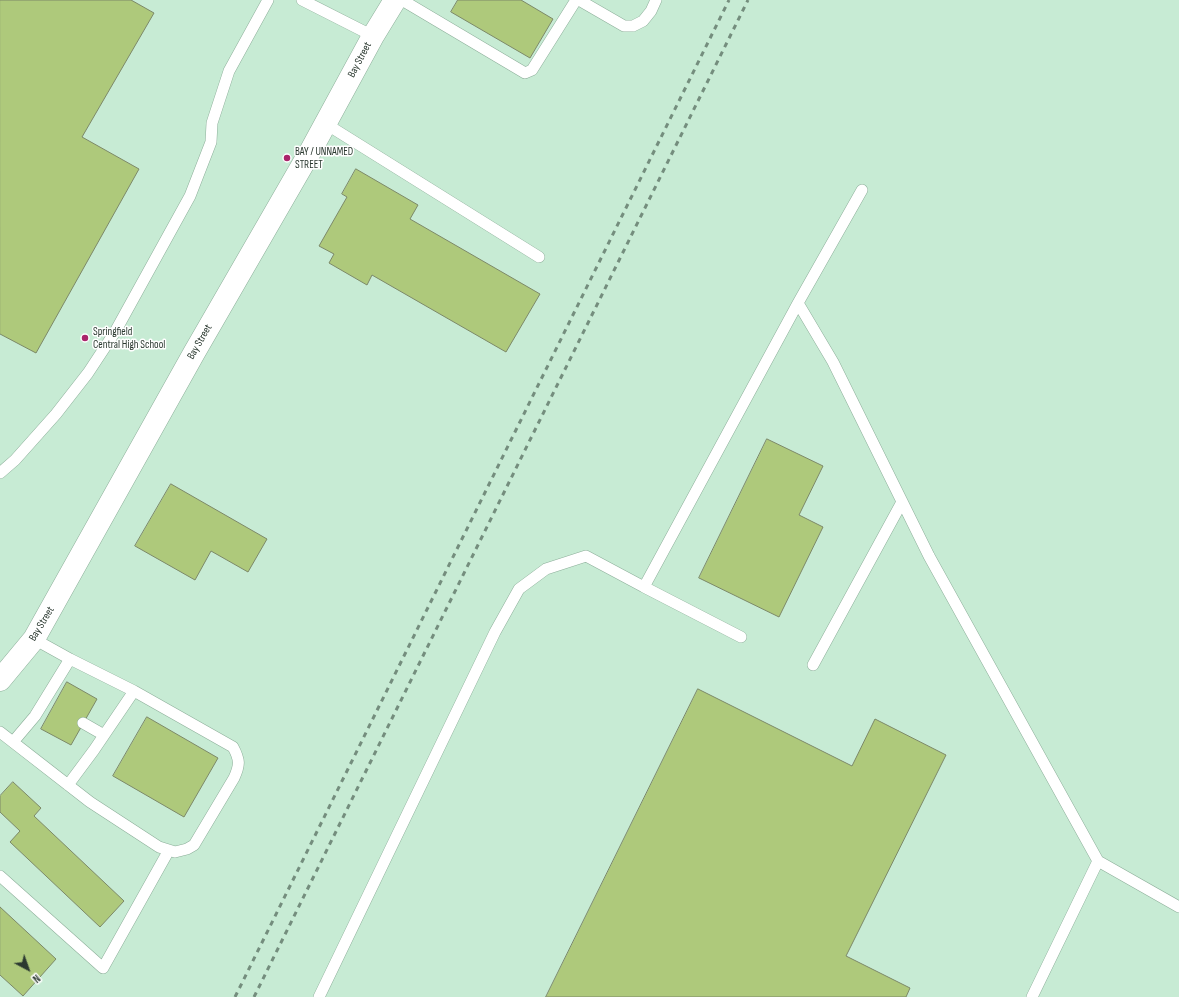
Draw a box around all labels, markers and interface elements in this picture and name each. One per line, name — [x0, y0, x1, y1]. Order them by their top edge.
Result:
street label: Bay Street — [345, 40, 375, 80]
place label: BAY / UNNAMED STREET — [295, 145, 353, 171]
marker: BAY / UNNAMED STREET — [282, 153, 292, 163]
street label: Bay Street — [185, 322, 215, 362]
place label: Springfield Central High School — [93, 325, 165, 351]
marker: Springfield Central High School — [80, 333, 90, 343]
street label: Bay Street — [26, 604, 58, 644]
north arrow — [8, 949, 48, 989]
text: N — [30, 972, 43, 985]

